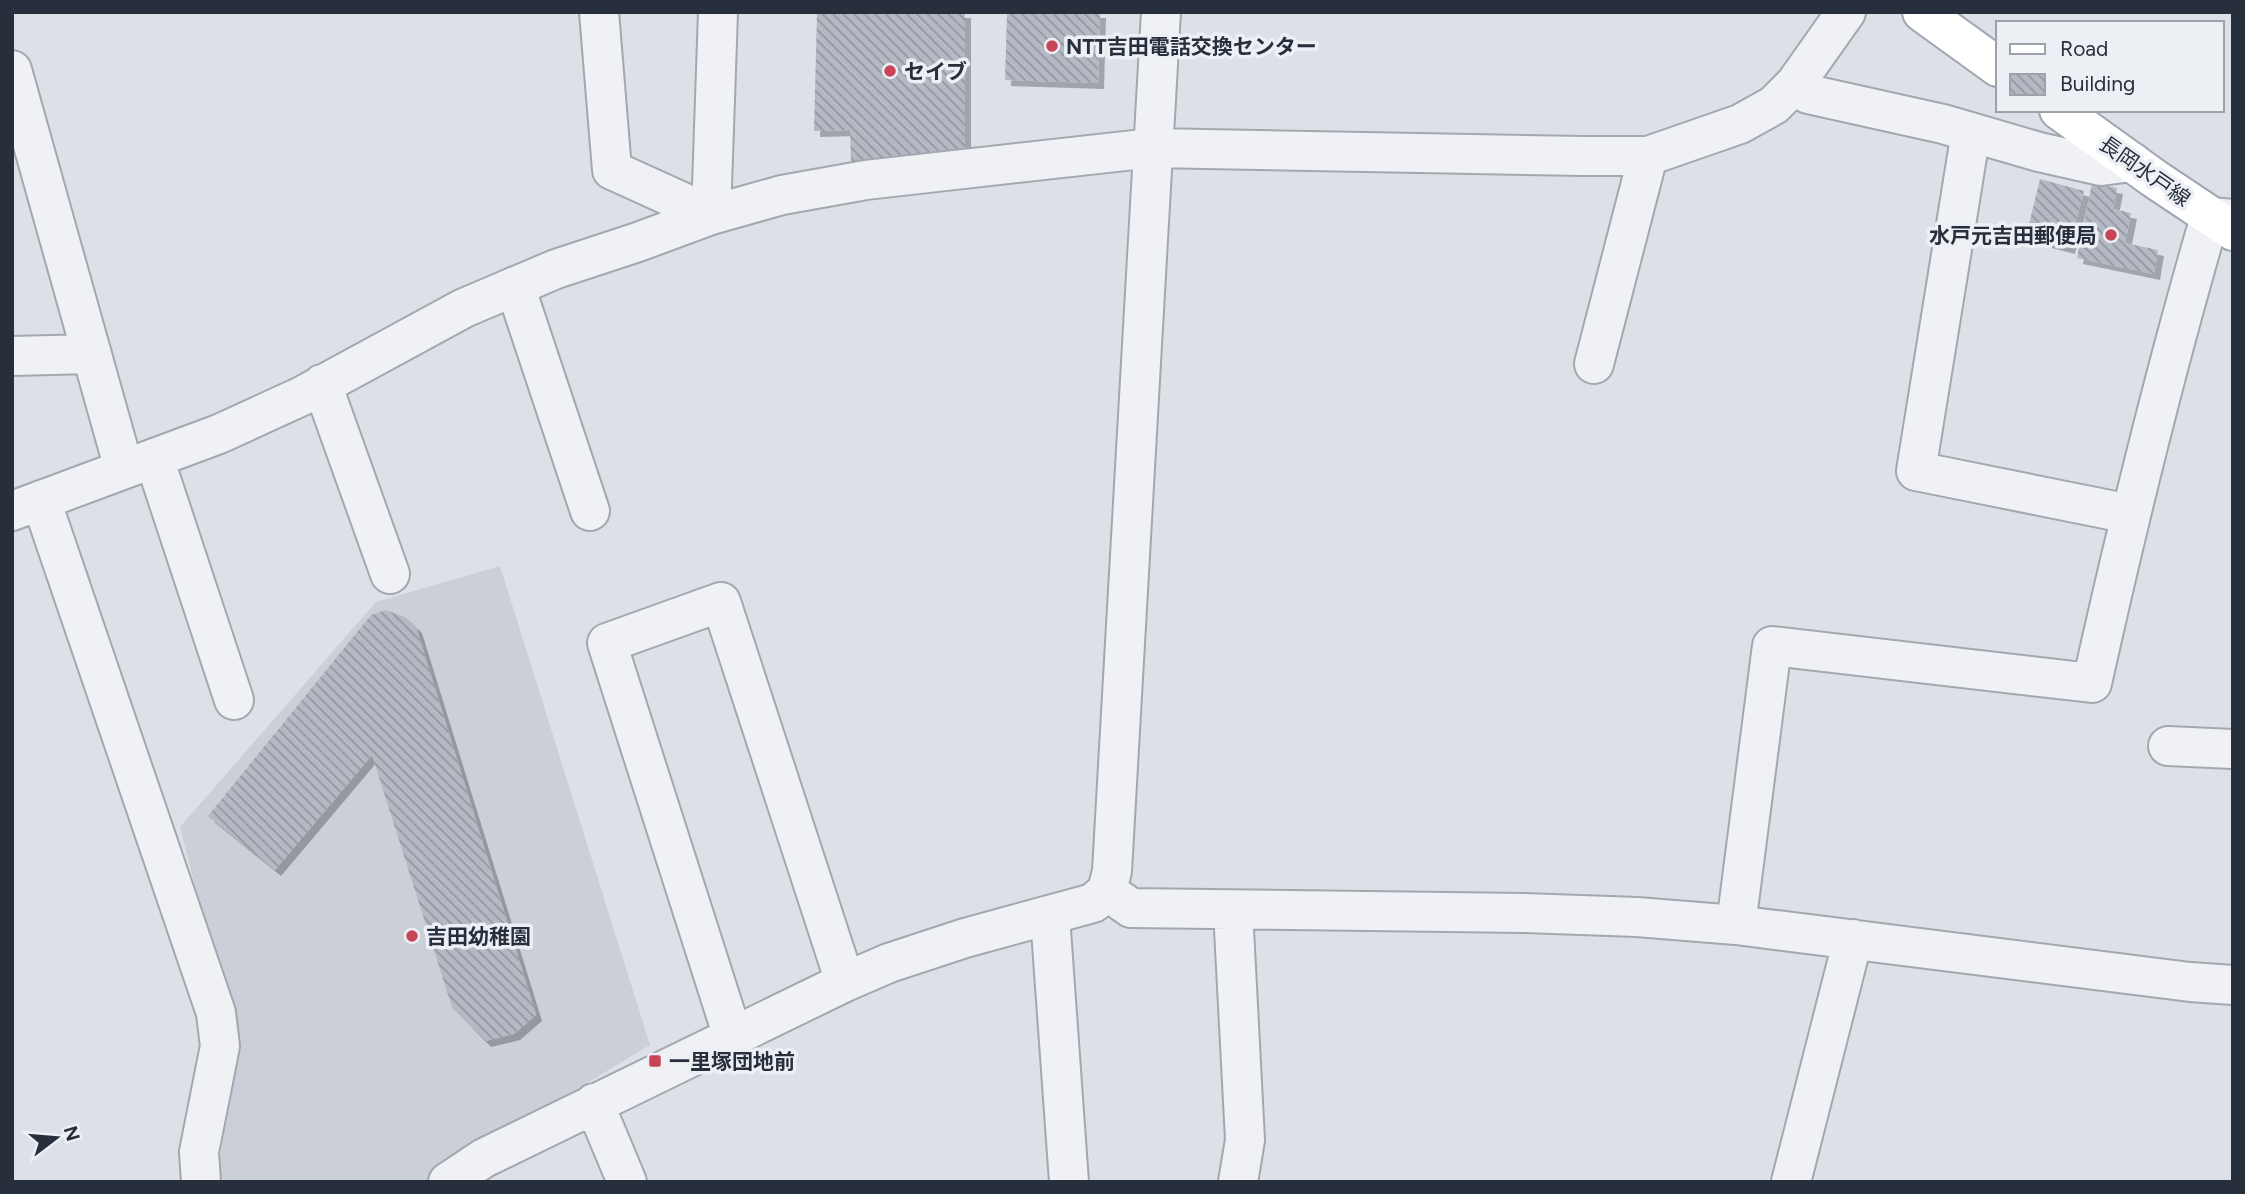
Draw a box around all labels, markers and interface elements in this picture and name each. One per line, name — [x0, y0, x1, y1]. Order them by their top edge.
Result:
legend — [1996, 21, 2224, 112]
place label: NTT吉田電話交換センター — [1066, 34, 1317, 59]
text: Road — [2060, 36, 2108, 61]
marker: NTT吉田電話交換センター — [1044, 38, 1060, 54]
place label: セイブ — [904, 59, 967, 84]
marker: セイブ — [882, 63, 898, 79]
text: Building — [2060, 71, 2135, 96]
street label: 長岡水戸線 — [2095, 131, 2195, 211]
place label: 水戸元吉田郵便局 — [1929, 223, 2097, 248]
marker: 水戸元吉田郵便局 — [2103, 227, 2119, 243]
place label: 吉田幼稚園 — [426, 924, 531, 949]
marker: 吉田幼稚園 — [404, 928, 420, 944]
place label: 一里塚団地前 — [669, 1049, 795, 1074]
marker: 一里塚団地前 — [647, 1053, 663, 1069]
north arrow — [21, 1103, 91, 1173]
text: N — [59, 1123, 85, 1144]

